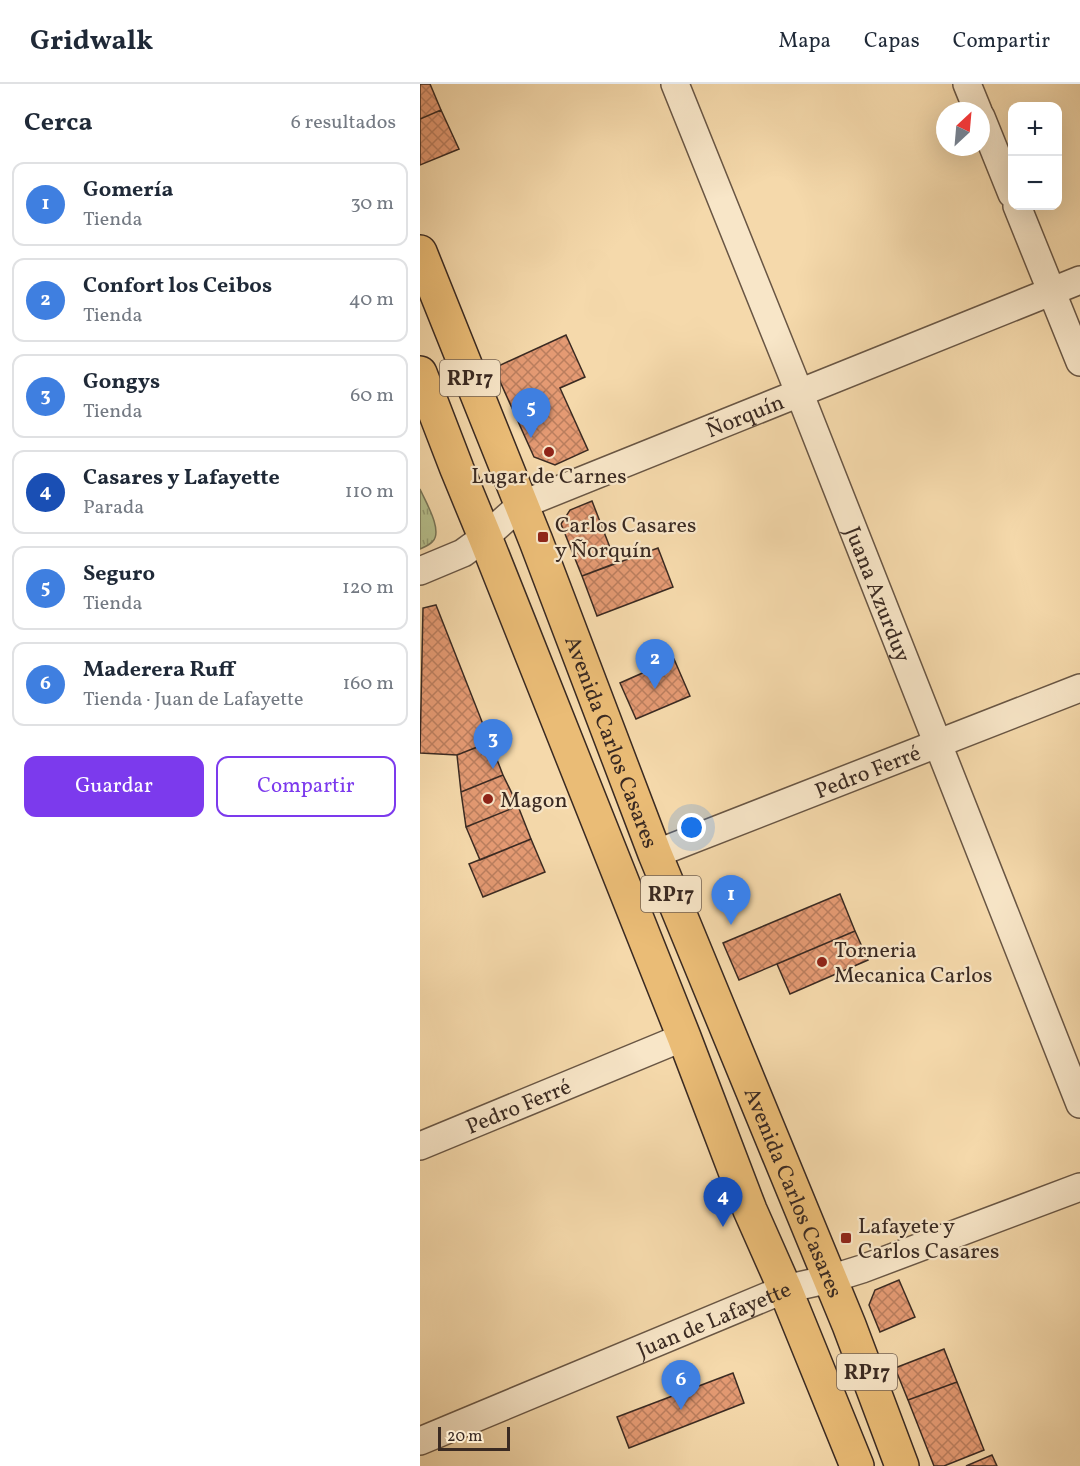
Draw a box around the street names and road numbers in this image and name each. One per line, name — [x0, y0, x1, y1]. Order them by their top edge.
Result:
road number: RP17 — [440, 360, 500, 396]
street label: Ñorquín — [702, 388, 789, 447]
street label: Juana Azurduy — [836, 522, 917, 667]
street label: Avenida Carlos Casares — [555, 632, 664, 853]
street label: Pedro Ferré — [811, 739, 926, 808]
road number: RP17 — [641, 876, 701, 912]
street label: Pedro Ferré — [462, 1072, 576, 1143]
street label: Avenida Carlos Casares — [735, 1083, 849, 1303]
street label: Juan de Lafayette — [633, 1275, 796, 1367]
road number: RP17 — [837, 1354, 897, 1390]

